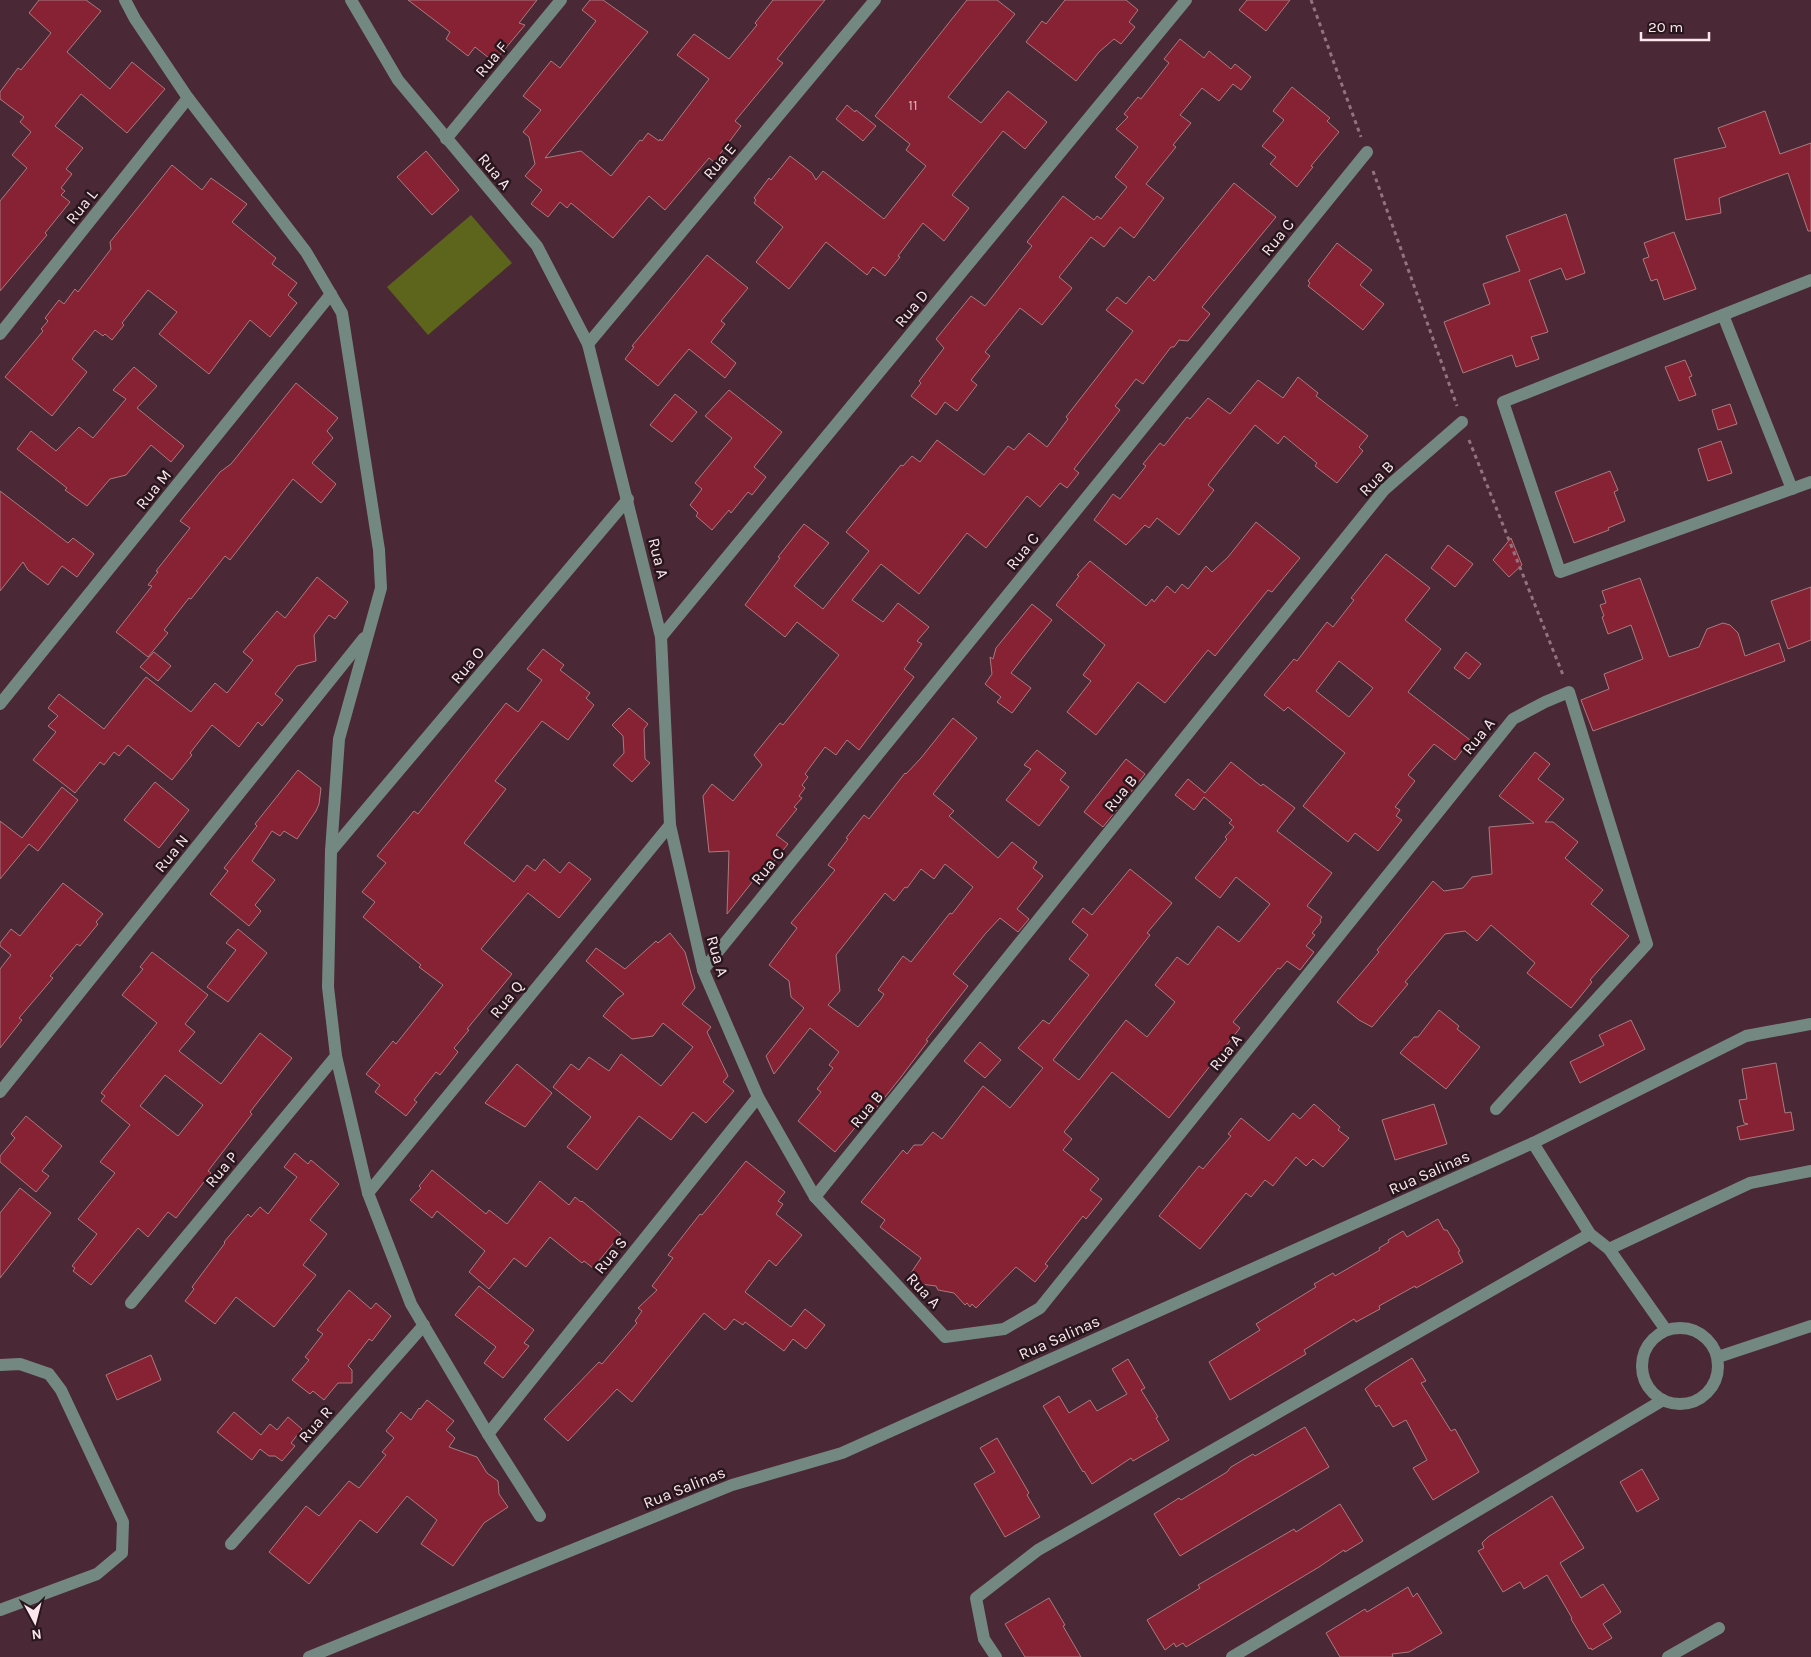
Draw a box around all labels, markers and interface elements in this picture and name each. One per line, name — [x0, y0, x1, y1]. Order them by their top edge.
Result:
scale bar — [1641, 10, 1708, 42]
text: 20 m — [1648, 18, 1683, 36]
street label: Rua F — [471, 38, 512, 81]
house number: 11 — [908, 97, 918, 114]
street label: Rua E — [699, 139, 740, 183]
street label: Rua A — [474, 149, 515, 193]
street label: Rua L — [62, 185, 102, 228]
street label: Rua C — [1257, 215, 1298, 260]
street label: Rua D — [890, 286, 932, 331]
street label: Rua B — [1355, 457, 1398, 500]
street label: Rua M — [132, 466, 175, 513]
street label: Rua C — [1002, 529, 1043, 574]
street label: Rua A — [644, 536, 673, 580]
street label: Rua O — [446, 643, 488, 688]
street label: Rua A — [1458, 714, 1499, 758]
street label: Rua B — [1100, 771, 1141, 816]
street label: Rua N — [150, 831, 192, 876]
street label: Rua C — [747, 844, 788, 889]
street label: Rua A — [703, 934, 732, 979]
street label: Rua Q — [486, 977, 527, 1022]
street label: Rua A — [1205, 1030, 1246, 1074]
street label: Rua B — [846, 1087, 887, 1132]
street label: Rua Salinas — [1386, 1146, 1473, 1199]
street label: Rua P — [201, 1147, 242, 1191]
street label: Rua S — [590, 1233, 631, 1278]
street label: Rua A — [903, 1269, 945, 1312]
street label: Rua Salinas — [1016, 1311, 1103, 1364]
street label: Rua R — [294, 1402, 336, 1446]
street label: Rua Salinas — [640, 1462, 728, 1513]
north arrow — [10, 1597, 60, 1647]
text: N — [31, 1625, 43, 1643]

